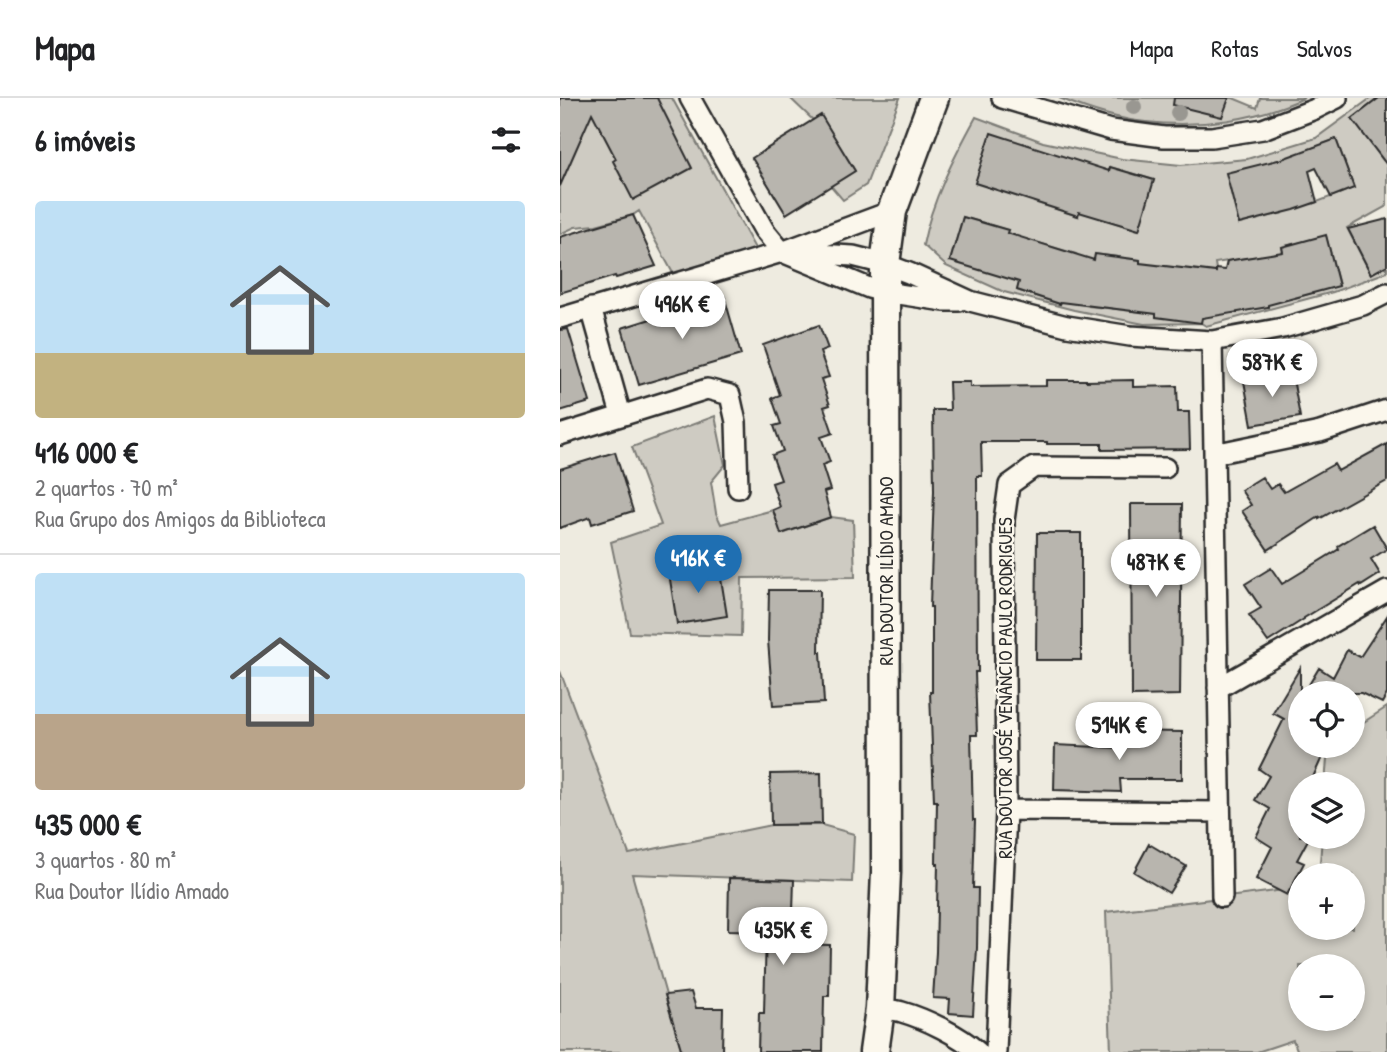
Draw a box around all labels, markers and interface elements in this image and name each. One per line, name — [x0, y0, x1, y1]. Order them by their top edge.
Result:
text: Mapa — [35, 26, 95, 70]
text: Mapa — [1130, 32, 1173, 64]
text: Rotas — [1211, 32, 1259, 64]
text: Salvos — [1297, 32, 1352, 64]
text: 6 imóveis — [35, 120, 135, 160]
icon: filters — [487, 121, 525, 159]
icon: home — [217, 247, 343, 373]
pin: 496K € — [625, 282, 739, 341]
text: 496K € — [655, 288, 709, 319]
pin: 587K € — [1215, 340, 1329, 399]
text: 587K € — [1242, 346, 1302, 377]
text: 416 000 € — [35, 432, 138, 472]
text: 2 quartos · 70 m² — [35, 472, 178, 503]
street label: RUA DOUTOR ILÍDIO AMADO — [873, 476, 899, 666]
text: Rua Grupo dos Amigos da Biblioteca — [35, 503, 326, 534]
street label: RUA DOUTOR JOSÉ VENÂNCIO PAULO RODRIGUES — [992, 517, 1018, 859]
pin: 416K € — [641, 536, 755, 595]
pin: 487K € — [1099, 540, 1213, 599]
text: 416K € — [671, 542, 725, 573]
text: 487K € — [1127, 546, 1185, 577]
icon: home — [217, 619, 343, 745]
map controls — [1288, 681, 1365, 1031]
button: locate — [1288, 681, 1365, 758]
pin: 514K € — [1062, 702, 1176, 762]
text: 514K € — [1091, 709, 1147, 740]
button: layers — [1288, 772, 1365, 849]
text: 435 000 € — [35, 804, 141, 844]
text: 3 quartos · 80 m² — [35, 844, 176, 875]
button: + — [1288, 863, 1365, 940]
text: Rua Doutor Ilídio Amado — [35, 875, 229, 906]
pin: 435K € — [726, 908, 840, 967]
text: 435K € — [754, 914, 812, 945]
button: − — [1288, 954, 1365, 1031]

